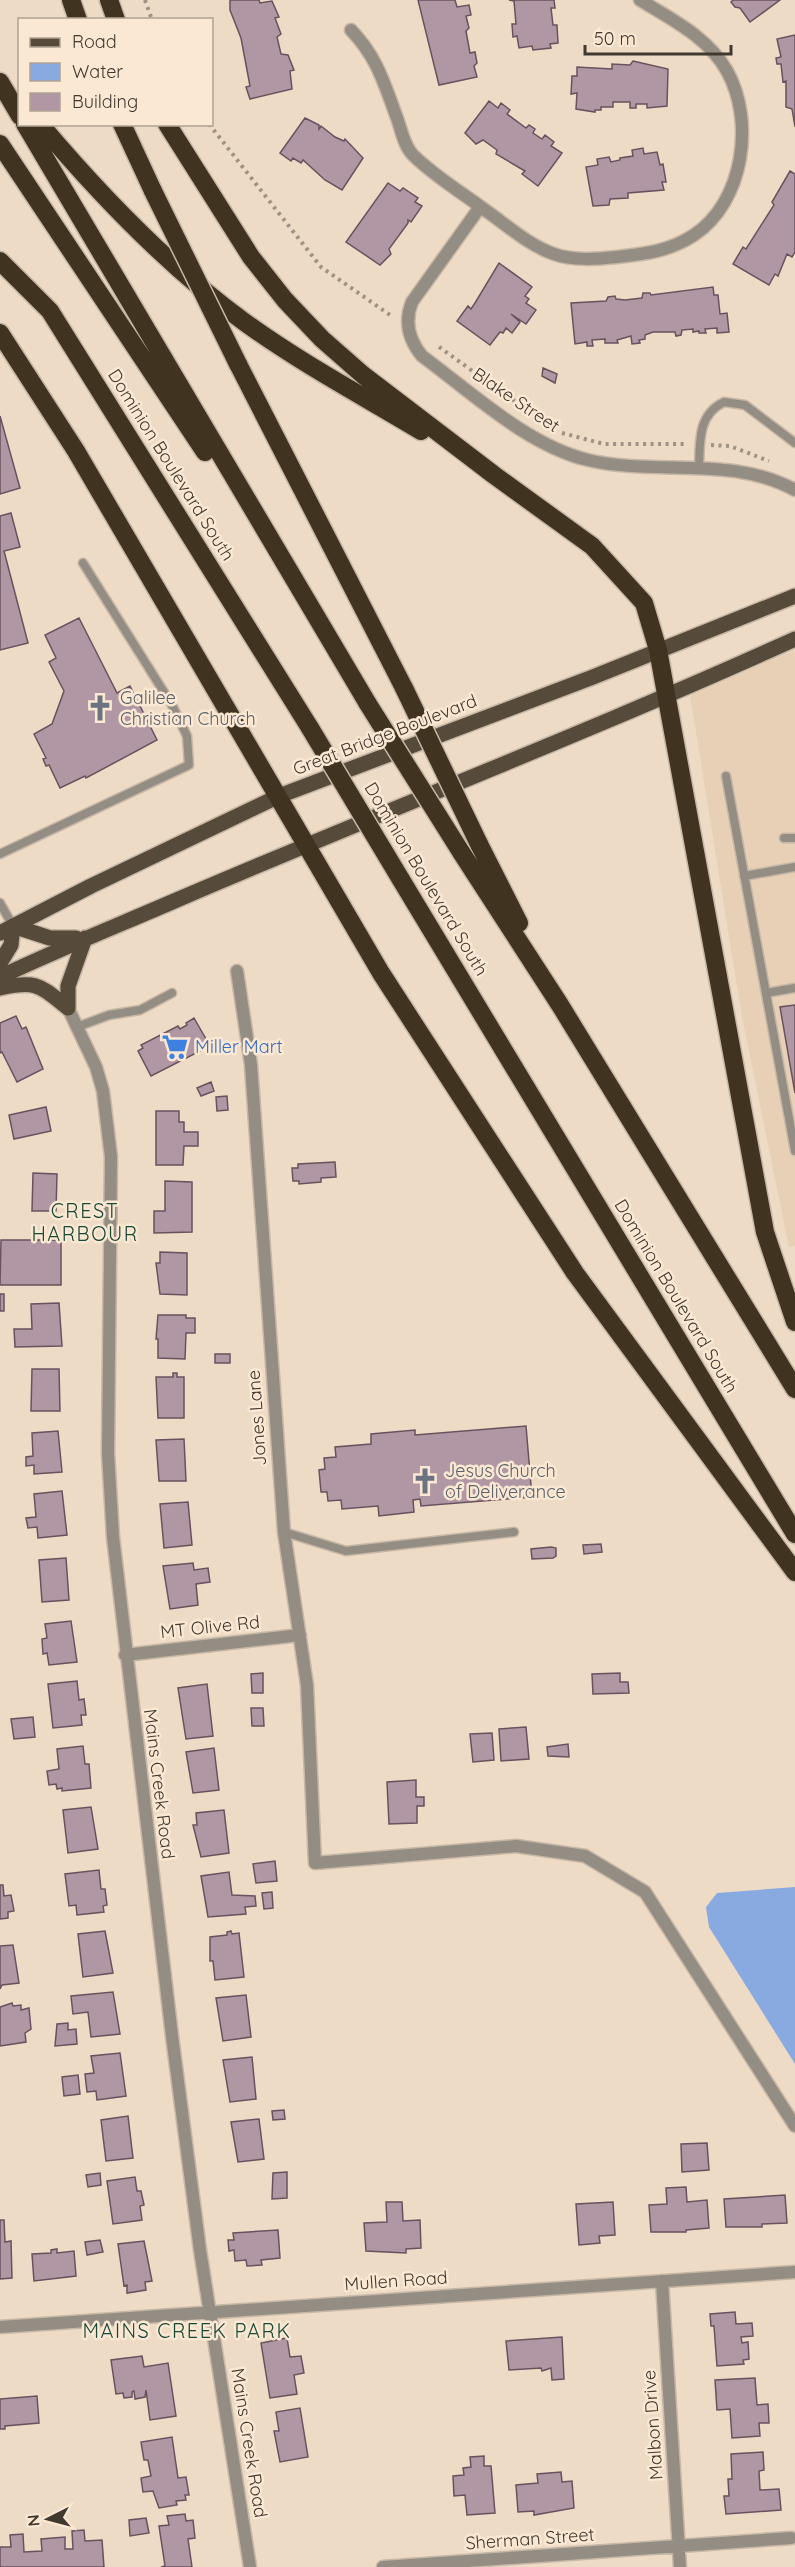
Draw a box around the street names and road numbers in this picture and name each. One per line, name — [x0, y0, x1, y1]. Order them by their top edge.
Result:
street label: Blake Street — [468, 362, 564, 437]
street label: Dominion Boulevard South — [103, 365, 240, 565]
street label: Great Bridge Boulevard — [290, 689, 480, 780]
street label: Dominion Boulevard South — [359, 778, 493, 980]
street label: Dominion Boulevard South — [609, 1195, 743, 1397]
street label: Jones Lane — [242, 1369, 271, 1467]
street label: MT Olive Rd — [159, 1610, 261, 1643]
street label: Mains Creek Road — [139, 1707, 180, 1860]
street label: Mullen Road — [344, 2265, 448, 2296]
street label: Mains Creek Road — [226, 2366, 273, 2519]
street label: Malbon Drive — [637, 2369, 668, 2481]
street label: Sherman Street — [465, 2523, 595, 2554]

